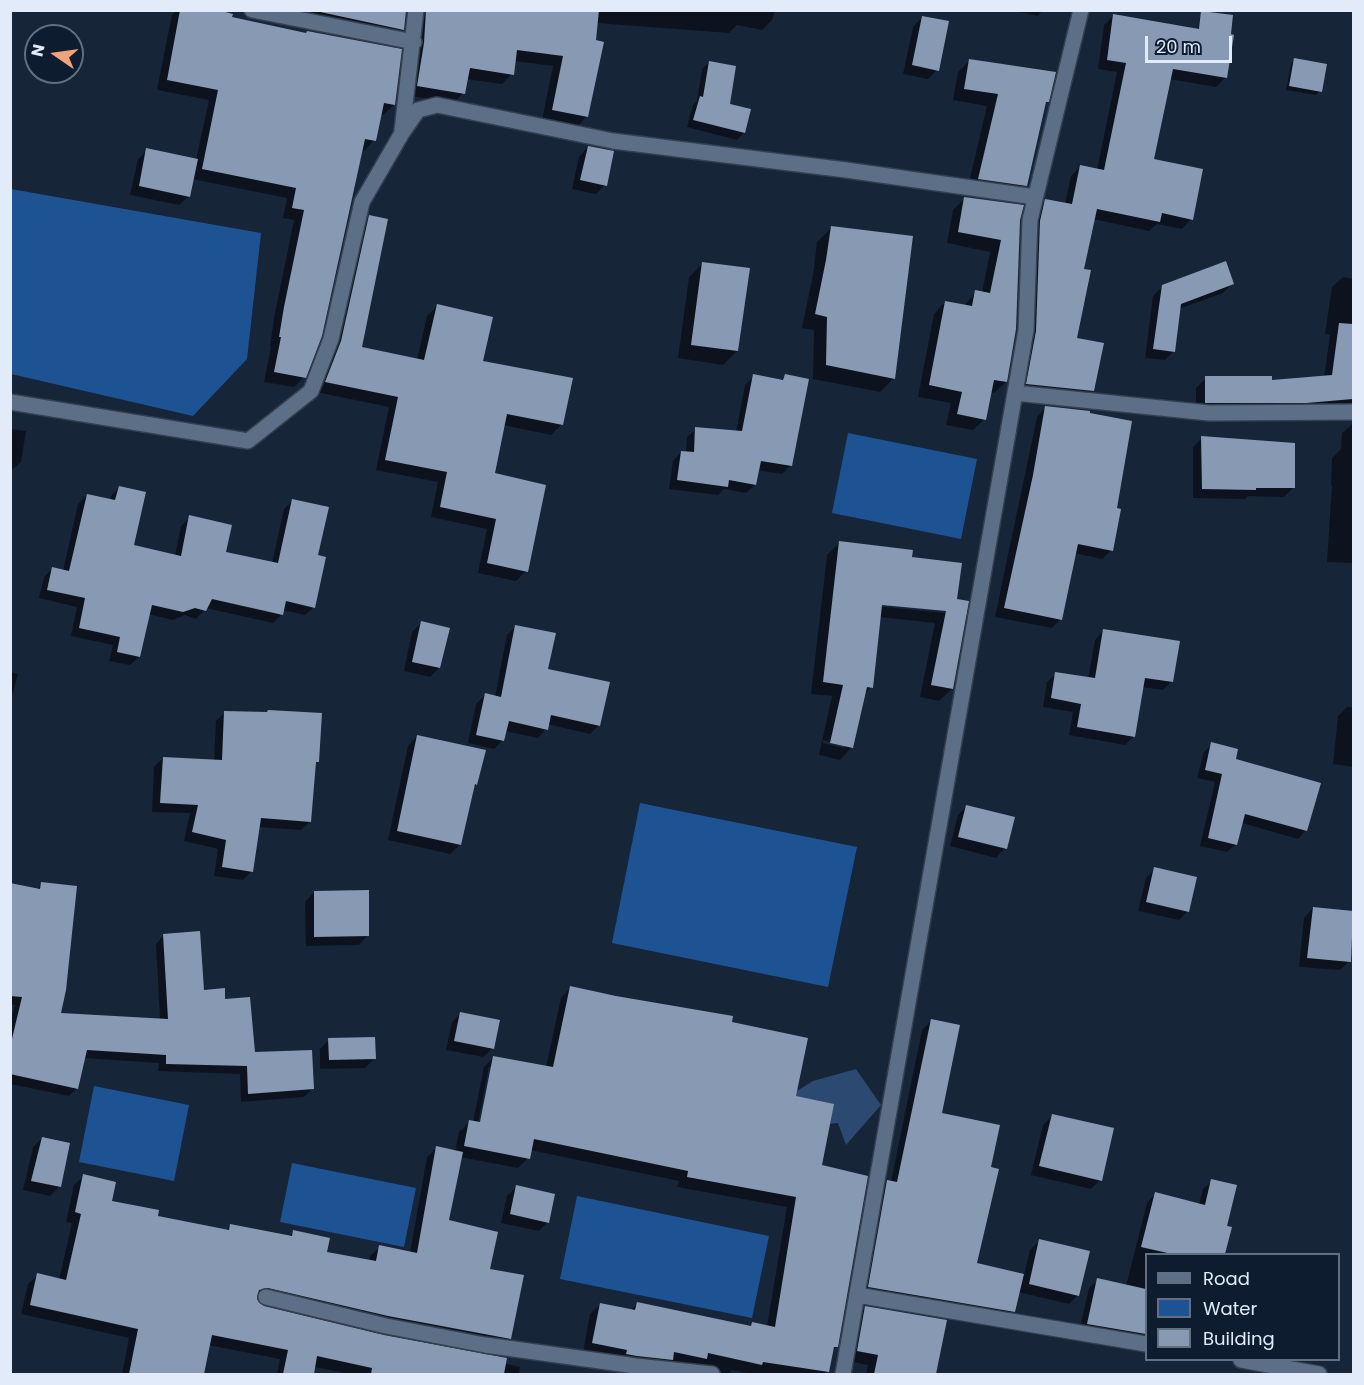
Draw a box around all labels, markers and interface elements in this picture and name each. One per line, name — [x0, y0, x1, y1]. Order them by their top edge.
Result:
north arrow — [24, 24, 84, 84]
scale bar — [1148, 24, 1235, 62]
text: 20 m — [1156, 34, 1201, 59]
text: N — [25, 42, 50, 59]
legend — [1145, 1253, 1340, 1361]
text: Road — [1203, 1266, 1250, 1291]
text: Water — [1203, 1296, 1257, 1321]
text: Building — [1203, 1326, 1275, 1351]

